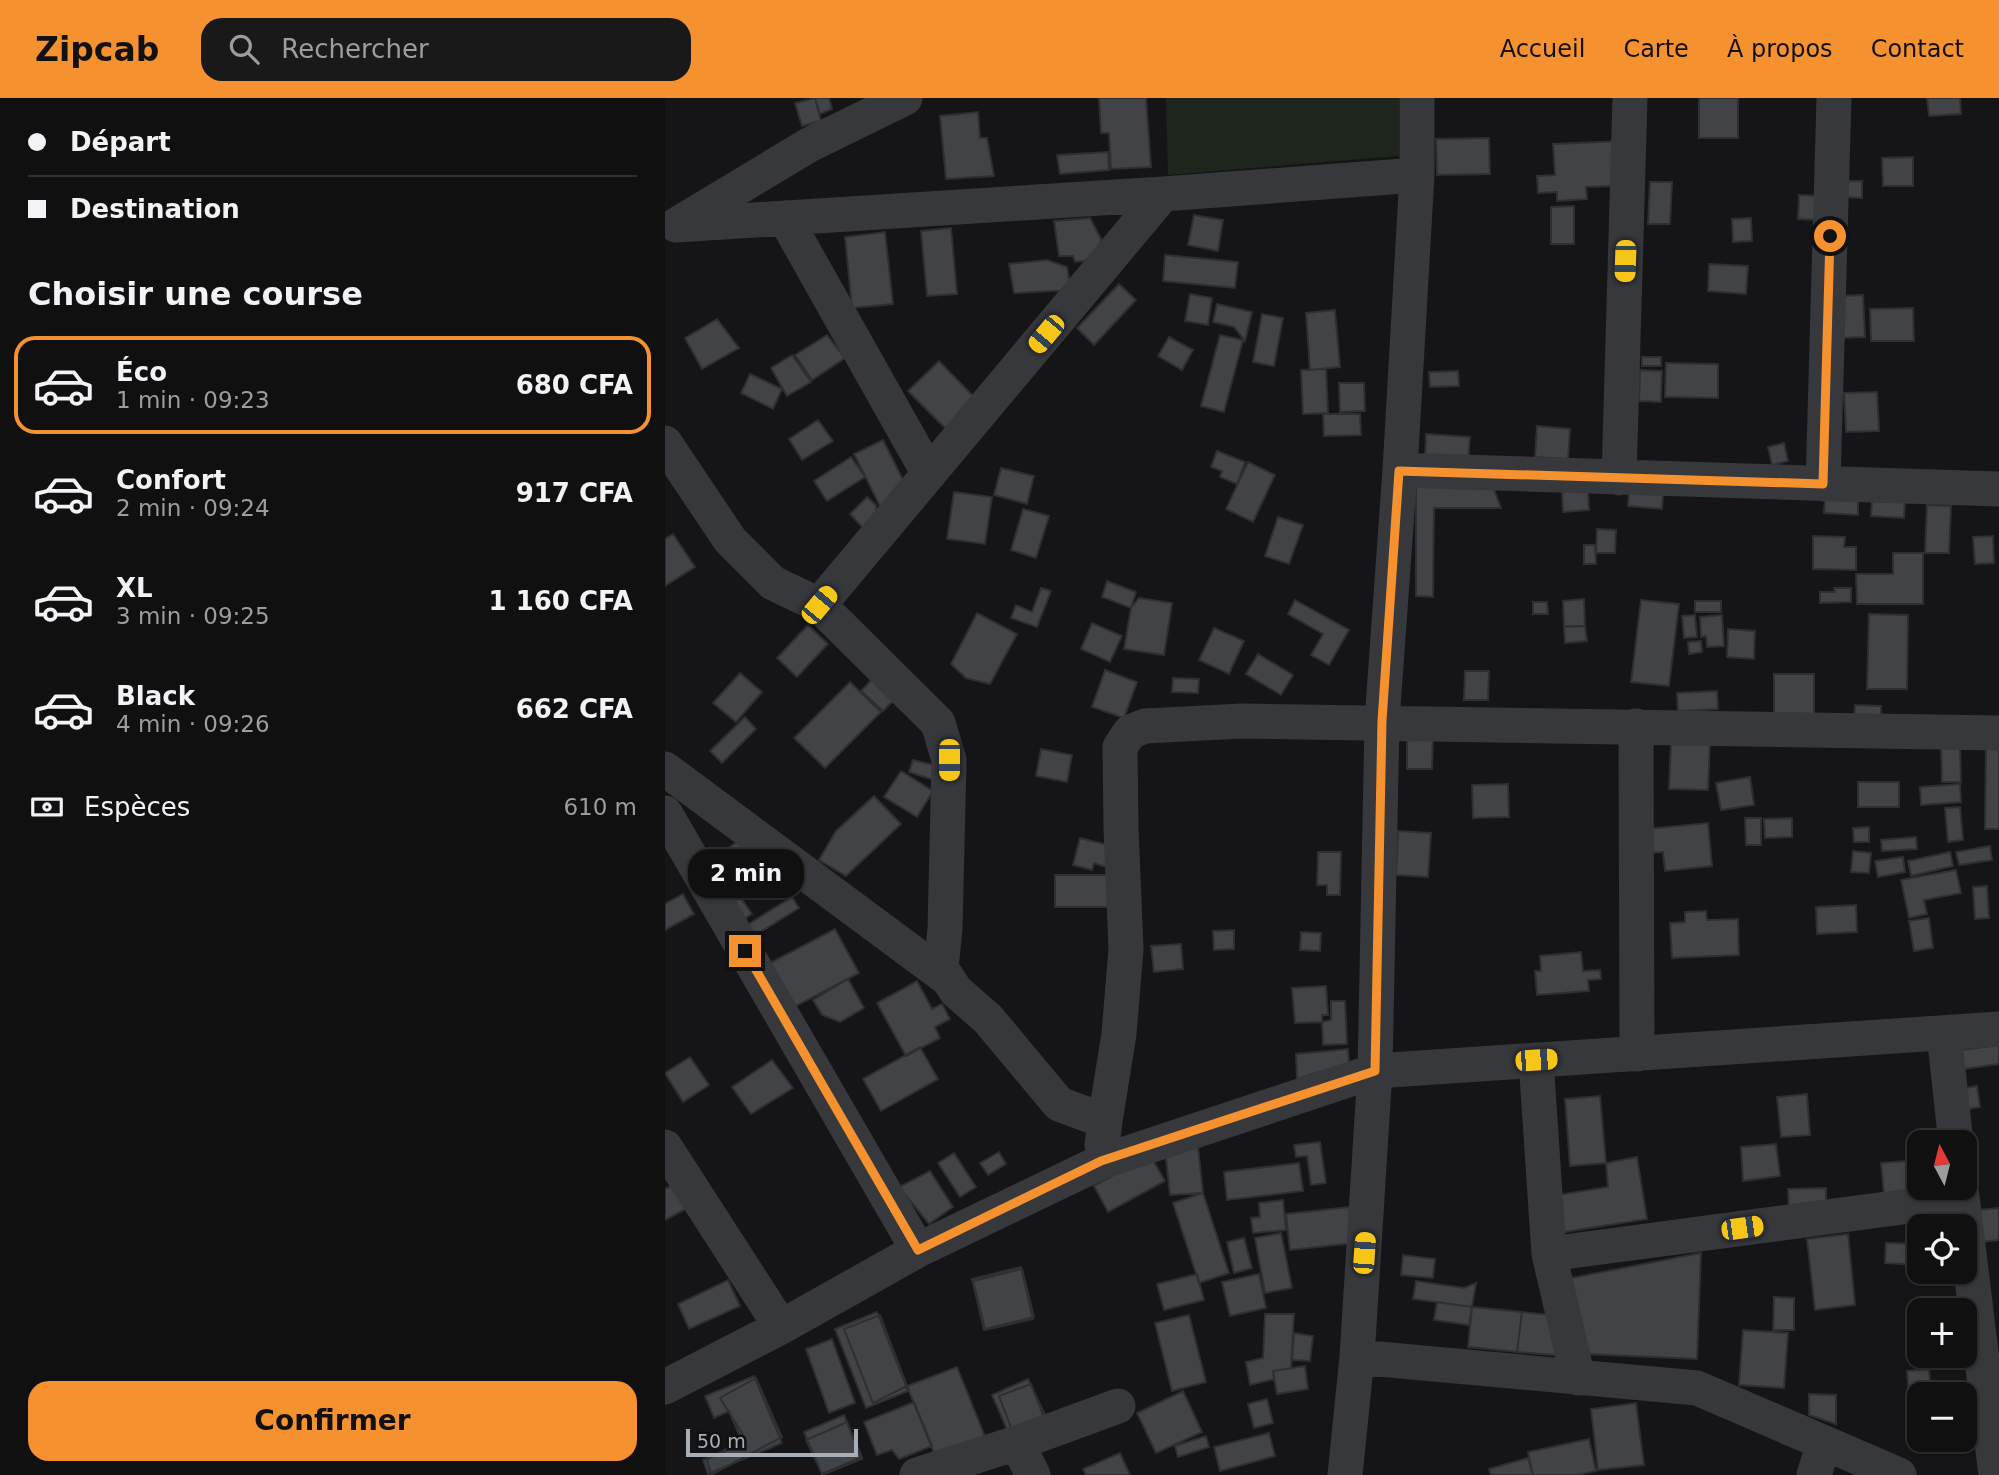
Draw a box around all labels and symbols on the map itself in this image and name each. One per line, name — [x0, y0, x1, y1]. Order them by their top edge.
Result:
route start — [1814, 220, 1846, 252]
car — [1614, 240, 1637, 282]
car — [1025, 311, 1068, 357]
car — [798, 582, 841, 628]
car — [939, 739, 960, 781]
callout: 2 min — [687, 850, 803, 898]
route end — [729, 935, 761, 967]
car — [1515, 1048, 1558, 1072]
north arrow — [1907, 1130, 1977, 1200]
car — [1720, 1215, 1765, 1241]
car — [1353, 1231, 1376, 1275]
scale bar — [686, 1426, 857, 1458]

